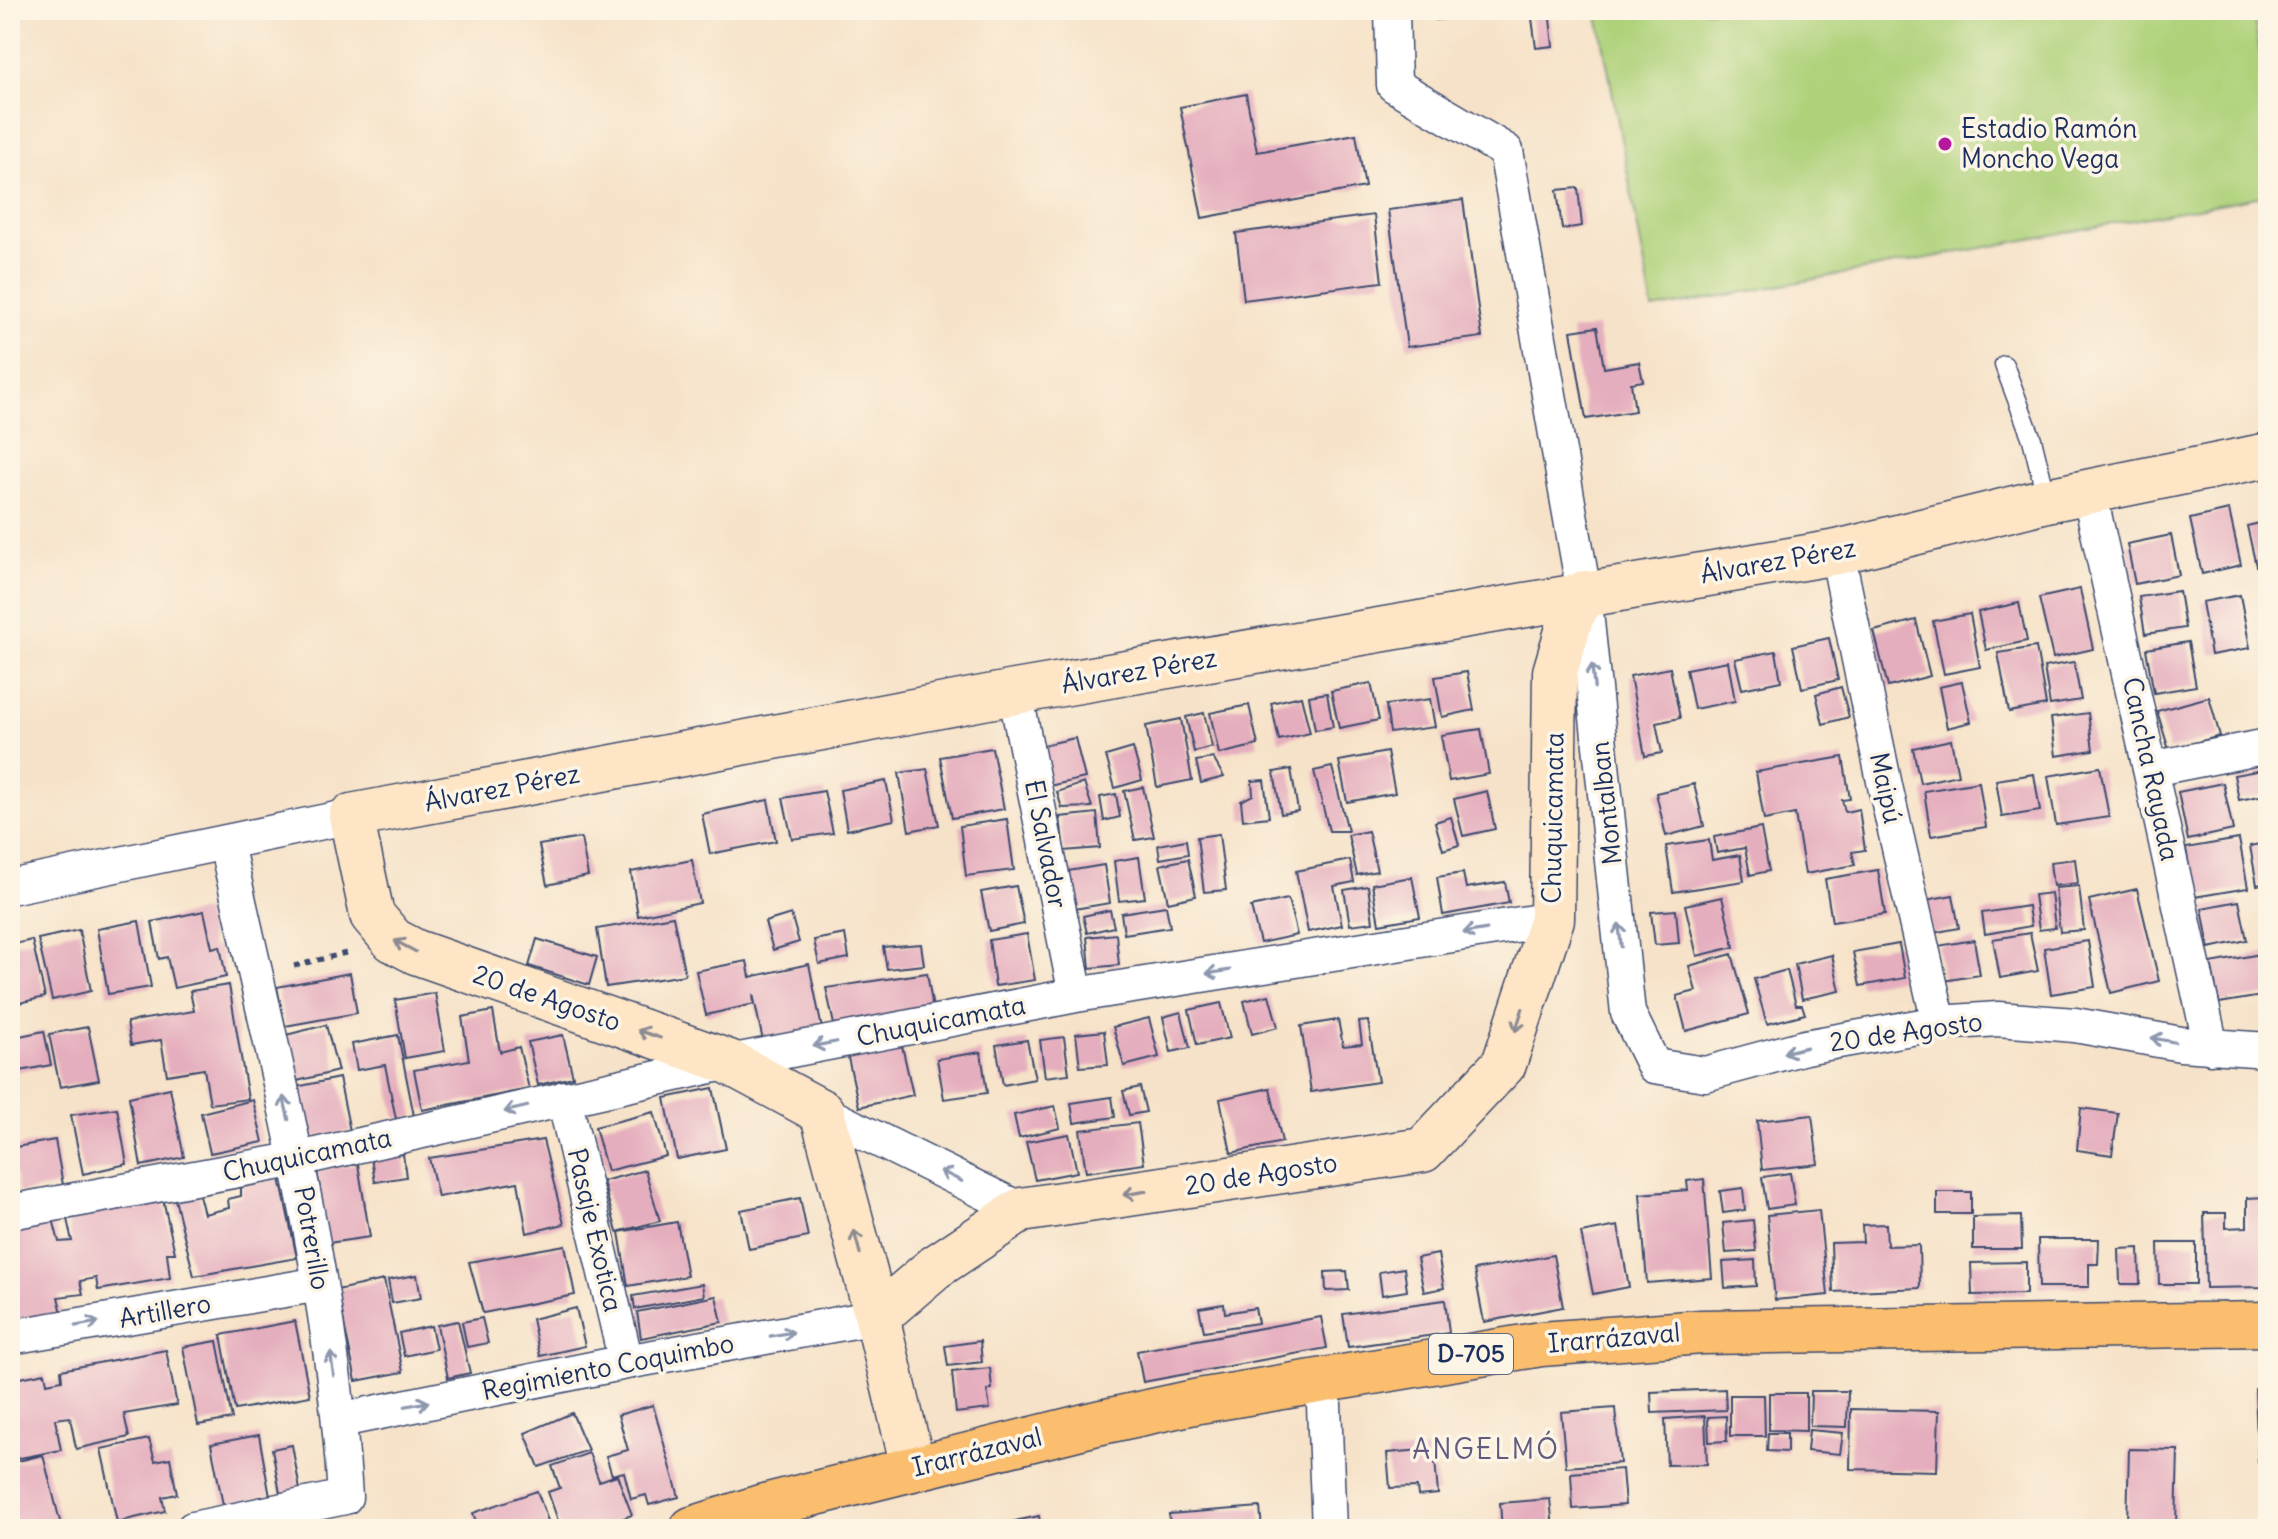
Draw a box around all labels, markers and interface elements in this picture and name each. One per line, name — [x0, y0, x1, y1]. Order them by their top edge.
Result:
place label: Estadio Ramón Moncho Vega — [1961, 112, 2137, 175]
marker: Estadio Ramón Moncho Vega — [1936, 135, 1954, 153]
street label: Álvarez Pérez — [1697, 530, 1858, 590]
street label: Álvarez Pérez — [1058, 640, 1219, 700]
one-way arrow — [1585, 663, 1600, 690]
street label: Cancha Rayada — [2116, 674, 2187, 864]
street label: Chuquicamata — [1535, 732, 1570, 904]
street label: Montalban — [1583, 740, 1628, 866]
street label: Maipú — [1863, 749, 1910, 826]
street label: Álvarez Pérez — [421, 755, 582, 819]
street label: El Salvador — [1018, 777, 1075, 911]
one-way arrow — [1612, 922, 1627, 949]
one-way arrow — [1463, 925, 1488, 940]
one-way arrow — [394, 938, 417, 954]
street label: 20 de Agosto — [469, 957, 625, 1038]
one-way arrow — [1206, 966, 1232, 981]
street label: Chuquicamata — [854, 988, 1028, 1053]
street label: 20 de Agosto — [1827, 1004, 1984, 1059]
one-way arrow — [1510, 1007, 1525, 1032]
one-way arrow — [637, 1026, 662, 1041]
one-way arrow — [2150, 1032, 2176, 1047]
one-way arrow — [813, 1037, 838, 1052]
one-way arrow — [1783, 1043, 1808, 1058]
one-way arrow — [278, 1095, 293, 1121]
one-way arrow — [503, 1102, 529, 1117]
street label: Chuquicamata — [220, 1121, 394, 1188]
street label: Pasaje Exotica — [561, 1145, 630, 1315]
street label: 20 de Agosto — [1182, 1145, 1340, 1202]
one-way arrow — [939, 1168, 963, 1183]
street label: Potrerillo — [287, 1183, 338, 1292]
one-way arrow — [1123, 1186, 1148, 1201]
one-way arrow — [848, 1229, 863, 1255]
street label: Artillero — [116, 1286, 213, 1335]
one-way arrow — [74, 1315, 99, 1330]
street label: Irarrázaval — [1547, 1315, 1681, 1360]
one-way arrow — [769, 1325, 794, 1340]
street label: Regimiento Coquimbo — [479, 1326, 737, 1407]
road number: D-705 — [1429, 1334, 1513, 1374]
one-way arrow — [324, 1352, 339, 1377]
one-way arrow — [403, 1396, 429, 1411]
street label: Irarrázaval — [909, 1419, 1045, 1484]
district label: ANGELMÓ — [1412, 1430, 1560, 1467]

